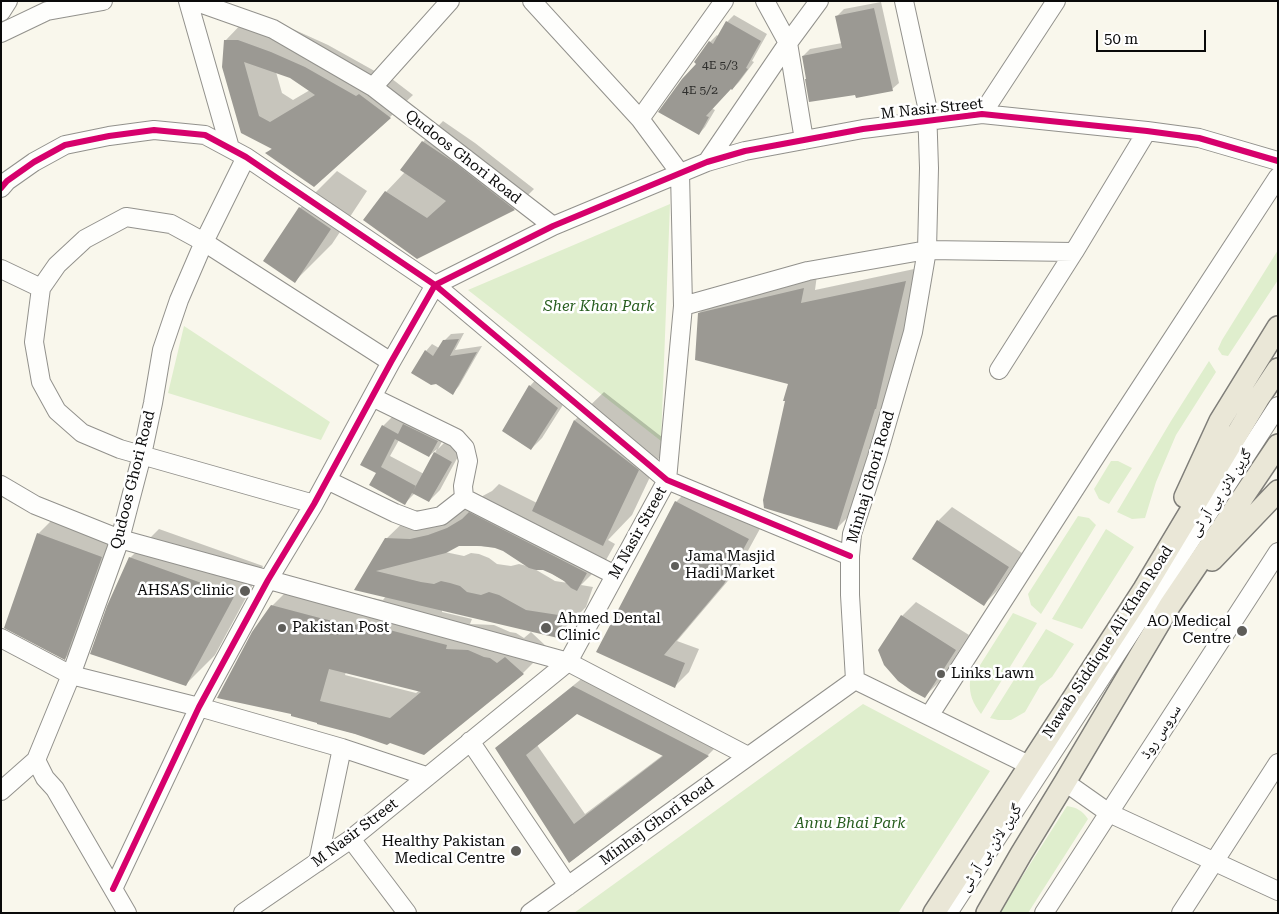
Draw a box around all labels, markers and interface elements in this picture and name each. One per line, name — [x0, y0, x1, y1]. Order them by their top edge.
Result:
scale bar — [1099, 20, 1209, 52]
text: 50 m — [1104, 30, 1138, 48]
house number: 4E 5/3 — [702, 58, 738, 72]
house number: 4E 5/2 — [682, 83, 718, 97]
street label: M Nasir Street — [880, 95, 984, 123]
street label: Qudoos Ghori Road — [401, 106, 525, 208]
park label: Sher Khan Park — [544, 298, 654, 316]
street label: Qudoos Ghori Road — [107, 409, 159, 551]
street label: Minhaj Ghori Road — [844, 409, 898, 545]
street label: گرین لائن بی آر ٹی — [1186, 446, 1256, 540]
street label: M Nasir Street — [605, 484, 671, 582]
street label: Nawab Siddique Ali Khan Road — [1039, 543, 1177, 741]
place label: Jama Masjid Hadi Market — [685, 548, 775, 583]
marker: Jama Masjid Hadi Market — [669, 560, 681, 572]
place label: AHSAS clinic — [137, 582, 234, 600]
marker: AHSAS clinic — [238, 584, 252, 598]
place label: Ahmed Dental Clinic — [557, 610, 661, 645]
place label: AO Medical Centre — [1147, 613, 1231, 648]
place label: Pakistan Post — [292, 619, 389, 637]
marker: Ahmed Dental Clinic — [539, 621, 553, 635]
marker: Pakistan Post — [276, 622, 288, 634]
marker: AO Medical Centre — [1235, 624, 1249, 638]
place label: Links Lawn — [951, 665, 1034, 683]
marker: Links Lawn — [935, 668, 947, 680]
street label: سروس روڈ — [1137, 702, 1185, 762]
street label: Minhaj Ghori Road — [596, 775, 718, 869]
street label: M Nasir Street — [308, 795, 402, 871]
street label: گرین لائن بی آر ٹی — [956, 801, 1026, 895]
park label: Annu Bhai Park — [795, 815, 905, 833]
place label: Healthy Pakistan Medical Centre — [382, 833, 505, 868]
marker: Healthy Pakistan Medical Centre — [509, 844, 523, 858]

